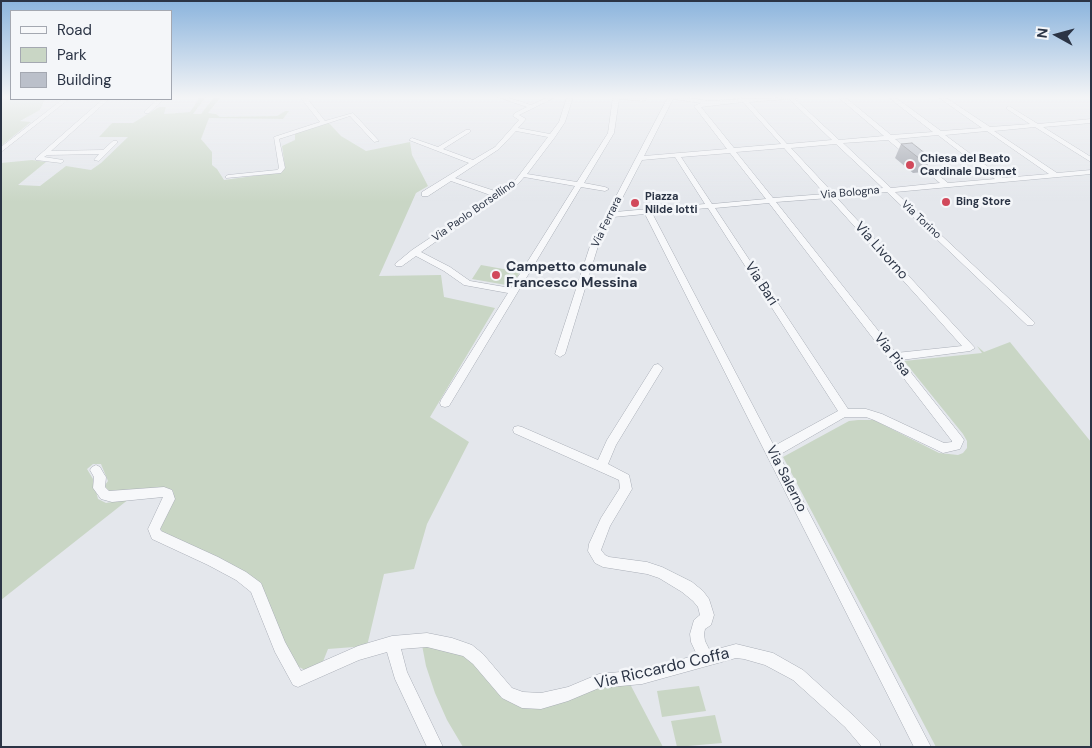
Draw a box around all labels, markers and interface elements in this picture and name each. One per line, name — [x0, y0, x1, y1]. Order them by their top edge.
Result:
legend — [10, 10, 172, 100]
north arrow — [1032, 10, 1082, 60]
text: Road — [57, 20, 92, 40]
text: N — [1033, 27, 1052, 39]
text: Park — [57, 45, 87, 65]
text: Building — [57, 70, 112, 90]
place label: Chiesa del Beato Cardinale Dusmet — [920, 152, 1017, 178]
marker: Chiesa del Beato Cardinale Dusmet — [904, 159, 916, 171]
street label: Via Paolo Borsellino — [430, 177, 518, 245]
street label: Via Bologna — [820, 184, 880, 202]
place label: Piazza Nilde Iotti — [645, 190, 697, 216]
street label: Via Ferrara — [589, 194, 625, 250]
place label: Bing Store — [956, 195, 1011, 209]
marker: Bing Store — [940, 196, 952, 208]
marker: Piazza Nilde Iotti — [629, 197, 641, 209]
street label: Via Torino — [898, 198, 944, 242]
street label: Via Livorno — [851, 219, 911, 283]
place label: Campetto comunale Francesco Messina — [506, 259, 647, 292]
street label: Via Bari — [741, 259, 781, 309]
marker: Campetto comunale Francesco Messina — [490, 269, 502, 281]
street label: Via Pisa — [870, 330, 914, 380]
street label: Via Salerno — [762, 443, 810, 515]
street label: Via Riccardo Coffa — [593, 644, 731, 694]

